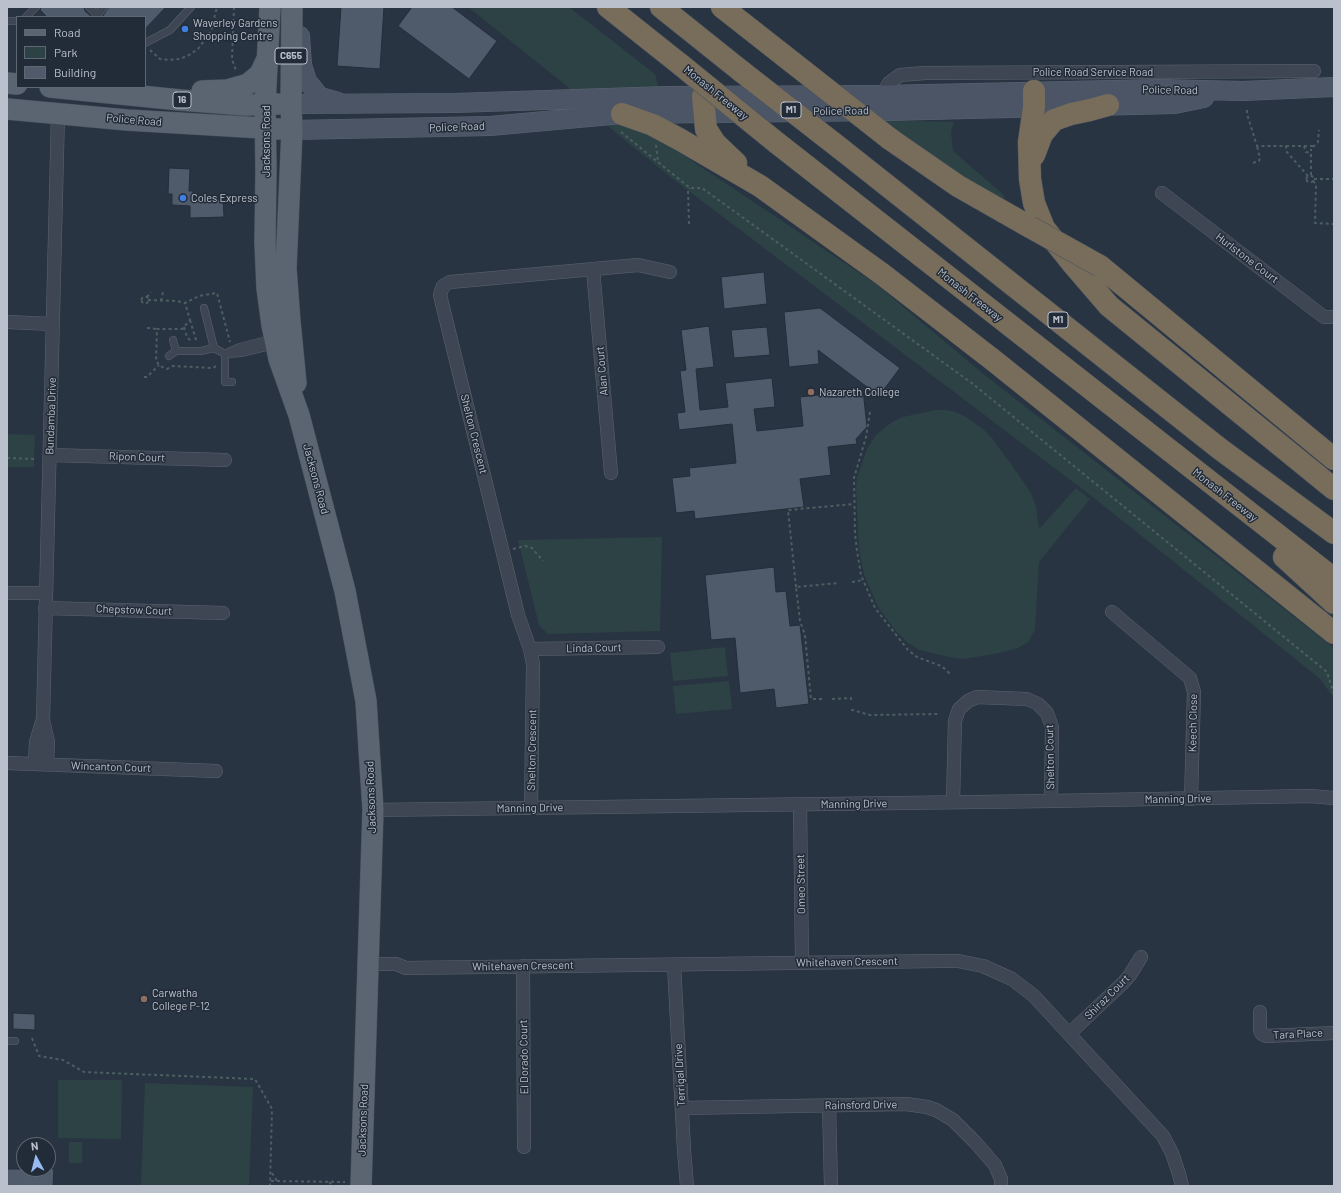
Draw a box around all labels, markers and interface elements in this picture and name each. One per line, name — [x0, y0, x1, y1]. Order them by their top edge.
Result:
legend — [16, 16, 146, 88]
place label: Waverley Gardens Shopping Centre — [193, 16, 277, 42]
marker: Waverley Gardens Shopping Centre — [180, 24, 190, 34]
text: Road — [54, 25, 81, 39]
text: Park — [54, 45, 78, 59]
road number: C655 — [275, 48, 307, 64]
street label: Monash Freeway — [681, 63, 751, 123]
text: Building — [54, 65, 96, 79]
street label: Police Road Service Road — [1033, 65, 1153, 79]
street label: Police Road — [1142, 83, 1198, 97]
road number: 16 — [173, 92, 191, 108]
road number: M1 — [781, 102, 801, 118]
street label: Police Road — [813, 104, 869, 118]
street label: Jacksons Road — [259, 105, 273, 177]
street label: Police Road — [106, 111, 162, 129]
street label: Police Road — [429, 119, 485, 135]
place label: Coles Express — [191, 191, 258, 205]
marker: Coles Express — [178, 193, 188, 203]
street label: Hurlstone Court — [1213, 230, 1281, 286]
street label: Monash Freeway — [935, 266, 1005, 324]
road number: M1 — [1048, 312, 1068, 328]
street label: Alan Court — [593, 346, 611, 396]
street label: Bundamba Drive — [43, 377, 59, 455]
place label: Nazareth College — [819, 385, 900, 399]
marker: Nazareth College — [806, 387, 816, 397]
street label: Shelton Crescent — [458, 393, 490, 475]
street label: Jacksons Road — [300, 442, 332, 516]
street label: Ripon Court — [109, 449, 165, 465]
street label: Monash Freeway — [1190, 466, 1260, 524]
street label: Chepstow Court — [96, 602, 172, 618]
street label: Linda Court — [566, 641, 622, 655]
street label: Keech Close — [1186, 694, 1200, 752]
street label: Shelton Crescent — [525, 709, 539, 791]
street label: Shelton Court — [1043, 724, 1057, 790]
street label: Wincanton Court — [71, 759, 151, 775]
street label: Jacksons Road — [363, 761, 379, 833]
street label: Manning Drive — [1145, 792, 1211, 806]
street label: Manning Drive — [821, 797, 887, 811]
street label: Manning Drive — [497, 801, 563, 815]
street label: Omeo Street — [794, 854, 808, 914]
street label: Whitehaven Crescent — [796, 955, 898, 969]
street label: Whitehaven Crescent — [472, 959, 574, 973]
street label: Shiraz Court — [1082, 972, 1132, 1022]
place label: Carwatha College P-12 — [152, 986, 210, 1012]
marker: Carwatha College P-12 — [139, 994, 149, 1004]
street label: El Dorado Court — [517, 1020, 531, 1094]
street label: Tara Place — [1273, 1026, 1323, 1042]
street label: Terrigal Drive — [672, 1043, 688, 1107]
street label: Jacksons Road — [355, 1084, 371, 1156]
street label: Rainsford Drive — [825, 1098, 897, 1112]
north arrow — [16, 1137, 56, 1177]
text: N — [30, 1139, 39, 1152]

